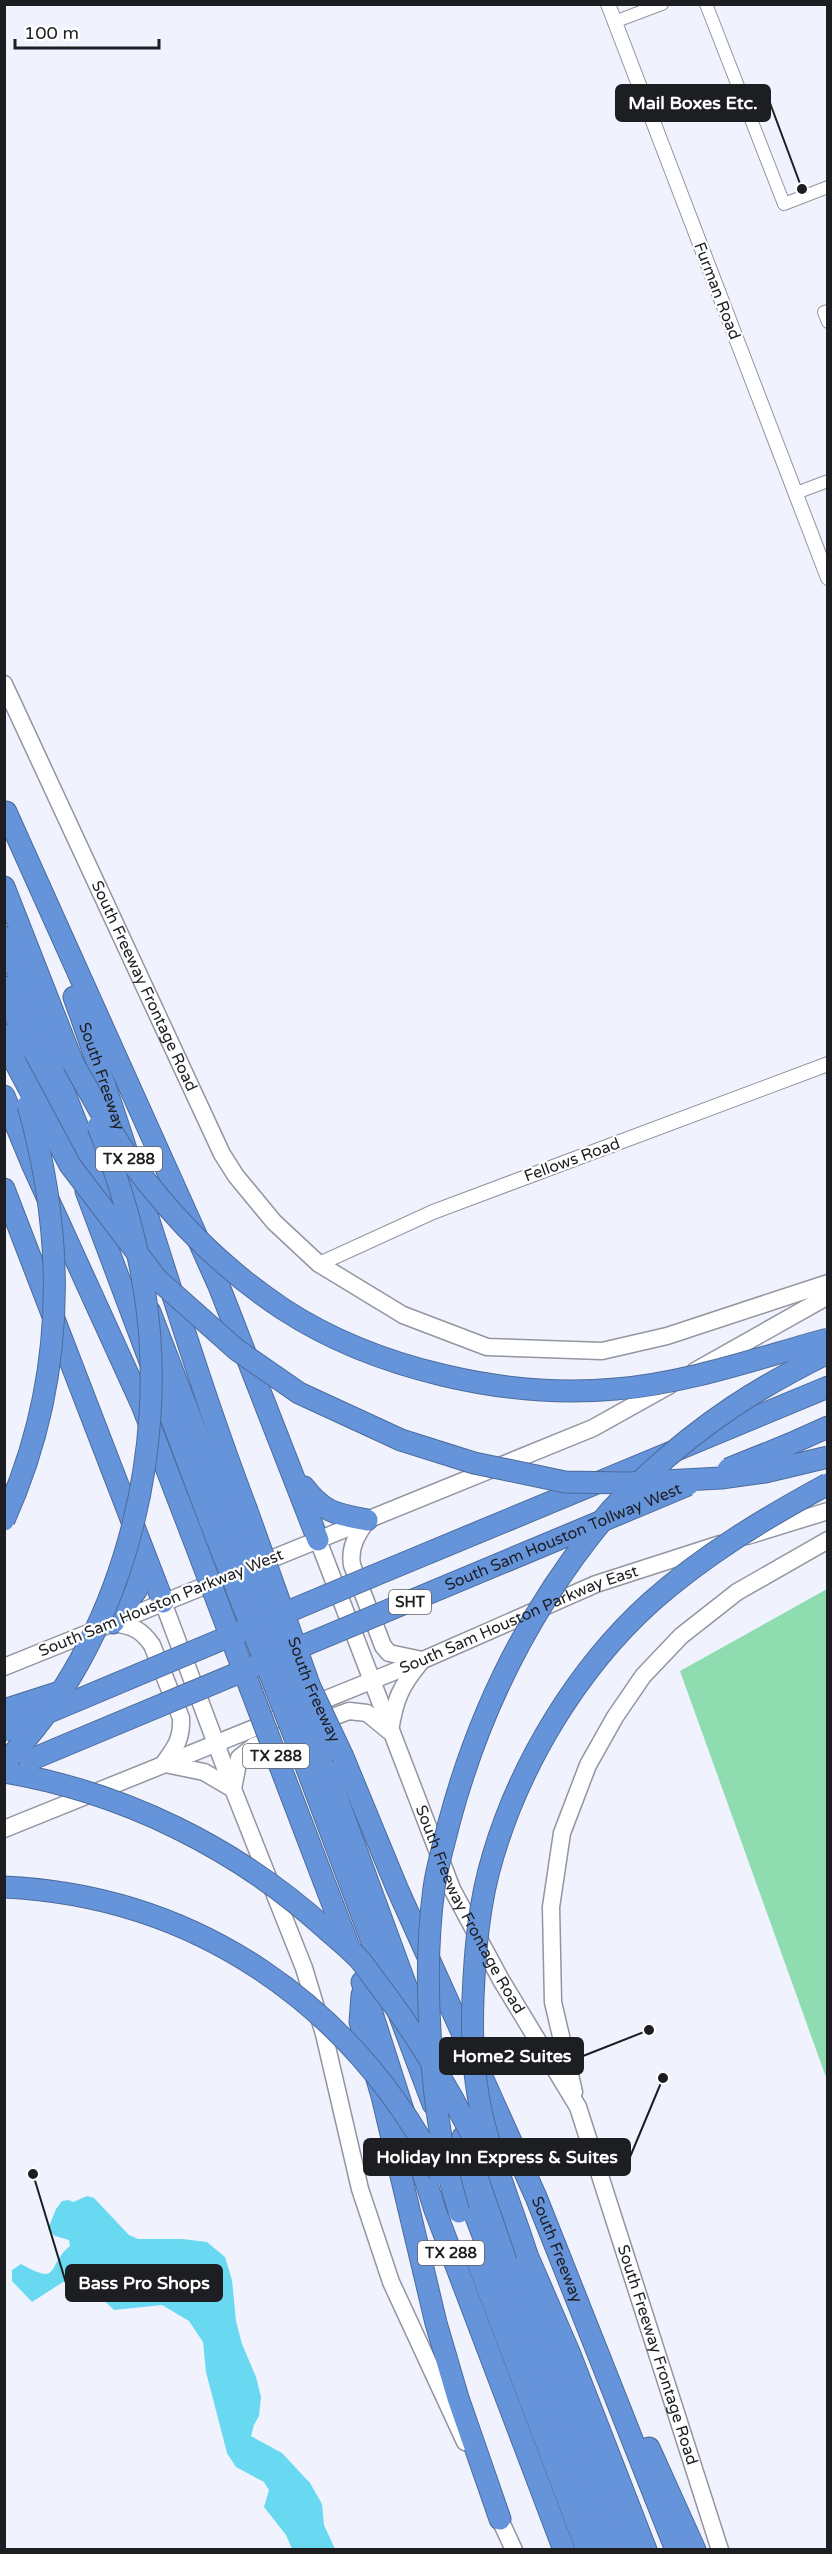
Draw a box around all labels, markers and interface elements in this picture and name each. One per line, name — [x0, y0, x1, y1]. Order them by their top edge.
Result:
scale bar — [15, 12, 159, 50]
text: 100 m — [24, 22, 79, 44]
callout: Mail Boxes Etc. — [616, 85, 770, 121]
text: Mail Boxes Etc. — [628, 92, 758, 114]
street label: Furman Road — [689, 239, 745, 343]
street label: South Freeway Frontage Road — [86, 878, 200, 1094]
street label: South Freeway — [75, 1021, 129, 1133]
street label: Fellows Road — [521, 1133, 623, 1187]
road number: TX 288 — [96, 1147, 162, 1171]
street label: South Sam Houston Tollway West — [442, 1479, 685, 1595]
street label: South Sam Houston Parkway West — [36, 1545, 286, 1661]
street label: South Sam Houston Parkway East — [397, 1561, 641, 1678]
road number: SHT — [389, 1590, 431, 1614]
street label: South Freeway — [283, 1634, 345, 1746]
road number: TX 288 — [243, 1744, 309, 1768]
street label: South Freeway Frontage Road — [411, 1802, 529, 2018]
callout: Home2 Suites — [440, 2038, 583, 2074]
text: Home2 Suites — [453, 2045, 572, 2067]
callout: Holiday Inn Express & Suites — [364, 2139, 630, 2175]
text: Holiday Inn Express & Suites — [376, 2146, 618, 2168]
street label: South Freeway — [527, 2193, 587, 2306]
road number: TX 288 — [418, 2241, 484, 2265]
street label: South Freeway Frontage Road — [613, 2242, 702, 2467]
callout: Bass Pro Shops — [66, 2265, 222, 2301]
text: Bass Pro Shops — [78, 2272, 210, 2294]

